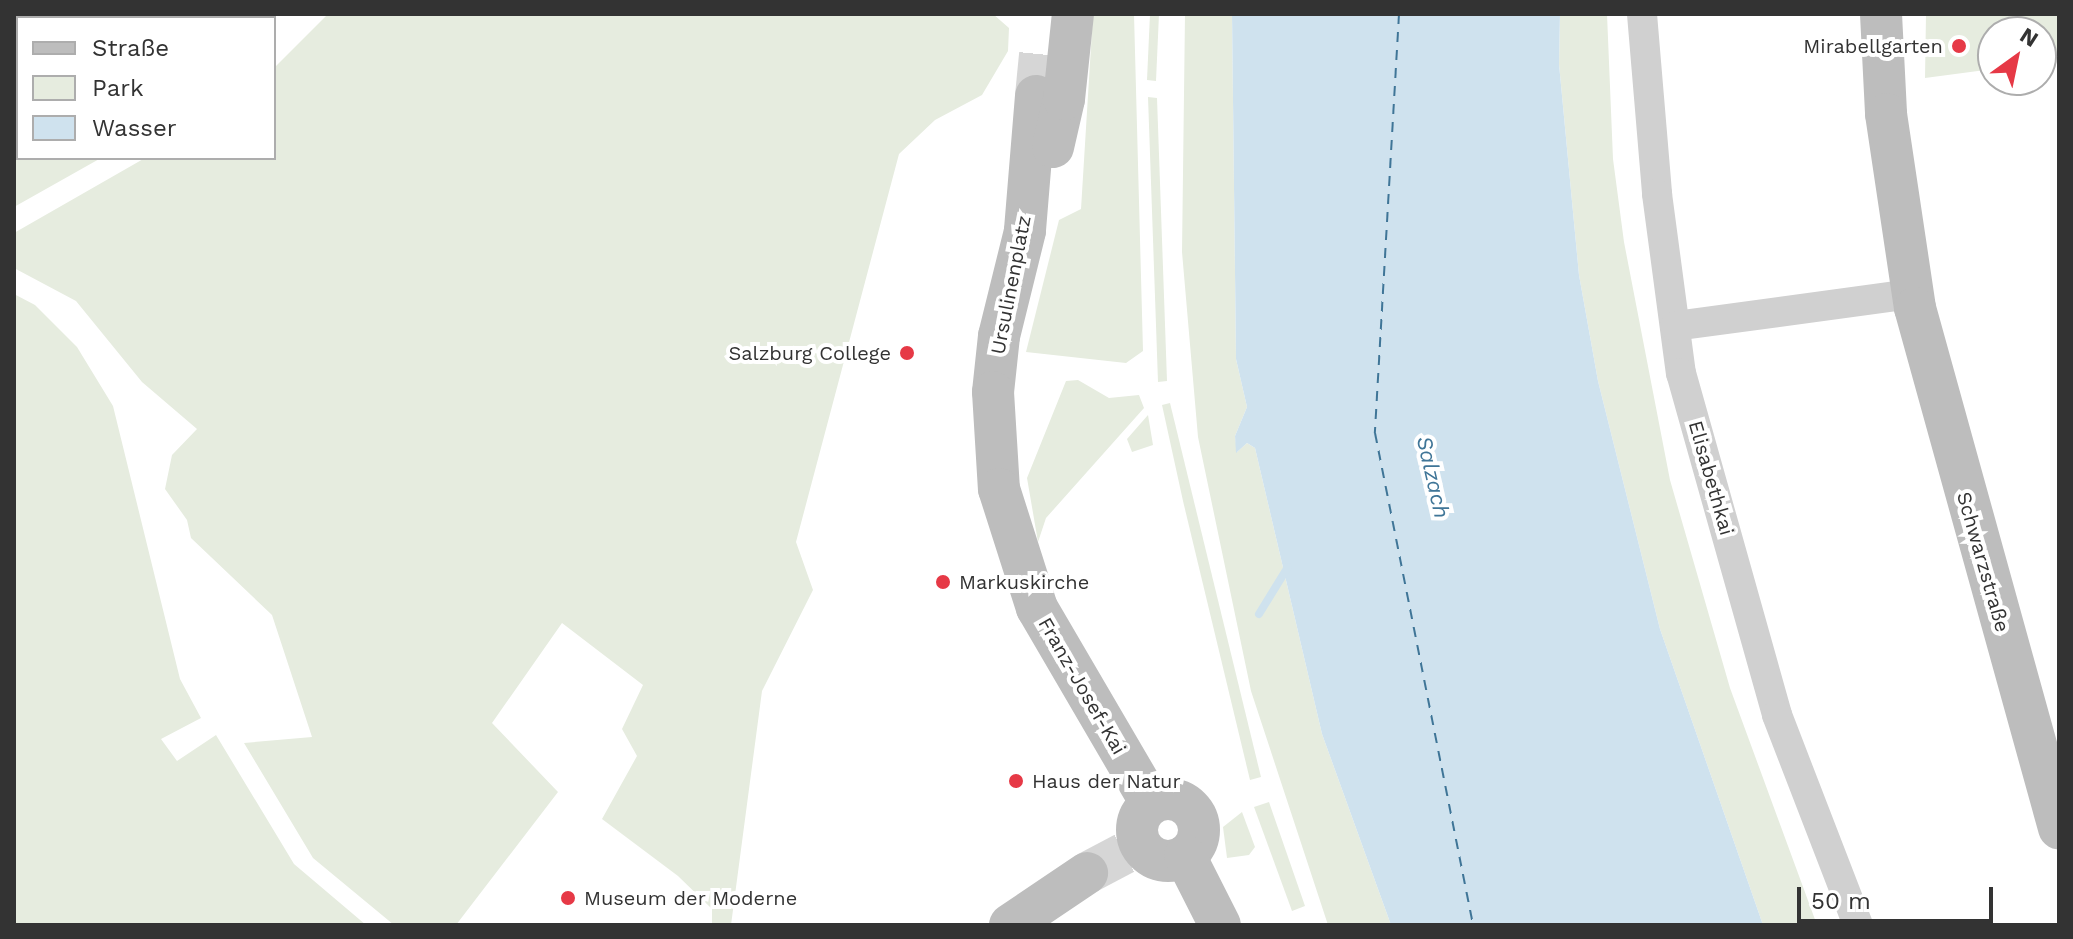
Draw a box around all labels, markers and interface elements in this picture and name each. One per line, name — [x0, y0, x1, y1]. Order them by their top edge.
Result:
legend — [16, 16, 276, 160]
north arrow — [1977, 16, 2057, 96]
text: N — [2016, 22, 2043, 52]
text: Straße — [92, 34, 169, 62]
place label: Mirabellgarten — [1803, 34, 1943, 58]
marker: Mirabellgarten — [1950, 37, 1968, 55]
text: Park — [92, 74, 144, 102]
text: Wasser — [92, 114, 177, 142]
street label: Ursulinenplatz — [986, 213, 1036, 357]
place label: Salzburg College — [729, 341, 891, 365]
marker: Salzburg College — [898, 344, 916, 362]
street label: Elisabethkai — [1683, 418, 1739, 538]
water label: Salzach — [1411, 433, 1455, 521]
street label: Schwarzstraße — [1951, 489, 2015, 635]
place label: Markuskirche — [959, 570, 1089, 594]
marker: Markuskirche — [934, 573, 952, 591]
street label: Franz-Josef-Kai — [1033, 613, 1131, 759]
place label: Haus der Natur — [1032, 769, 1181, 793]
marker: Haus der Natur — [1007, 772, 1025, 790]
scale bar — [1801, 871, 1997, 921]
place label: Museum der Moderne — [584, 886, 798, 910]
text: 50 m — [1811, 887, 1871, 915]
marker: Museum der Moderne — [559, 889, 577, 907]

